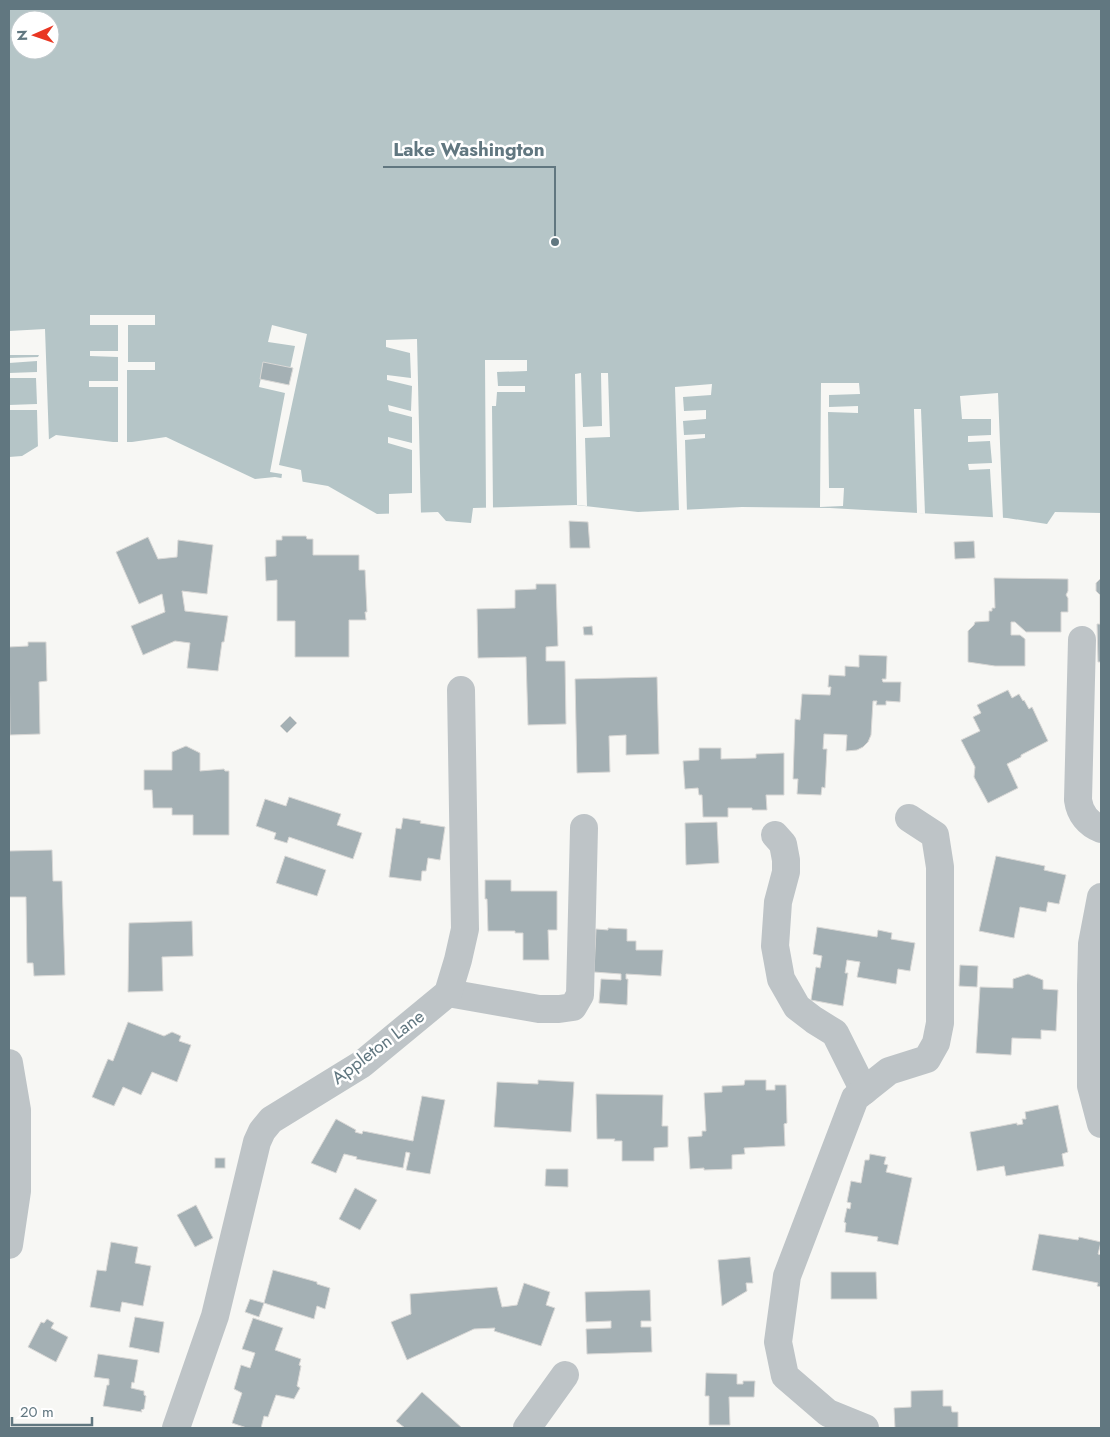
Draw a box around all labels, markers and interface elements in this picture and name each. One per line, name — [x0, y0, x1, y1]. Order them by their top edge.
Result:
north arrow — [10, 10, 60, 60]
text: N — [12, 30, 32, 41]
callout: Lake Washington — [383, 133, 555, 167]
text: Lake Washington — [393, 136, 545, 163]
street label: Appleton Lane — [326, 1003, 430, 1091]
scale bar — [12, 1394, 92, 1426]
text: 20 m — [20, 1401, 54, 1423]

